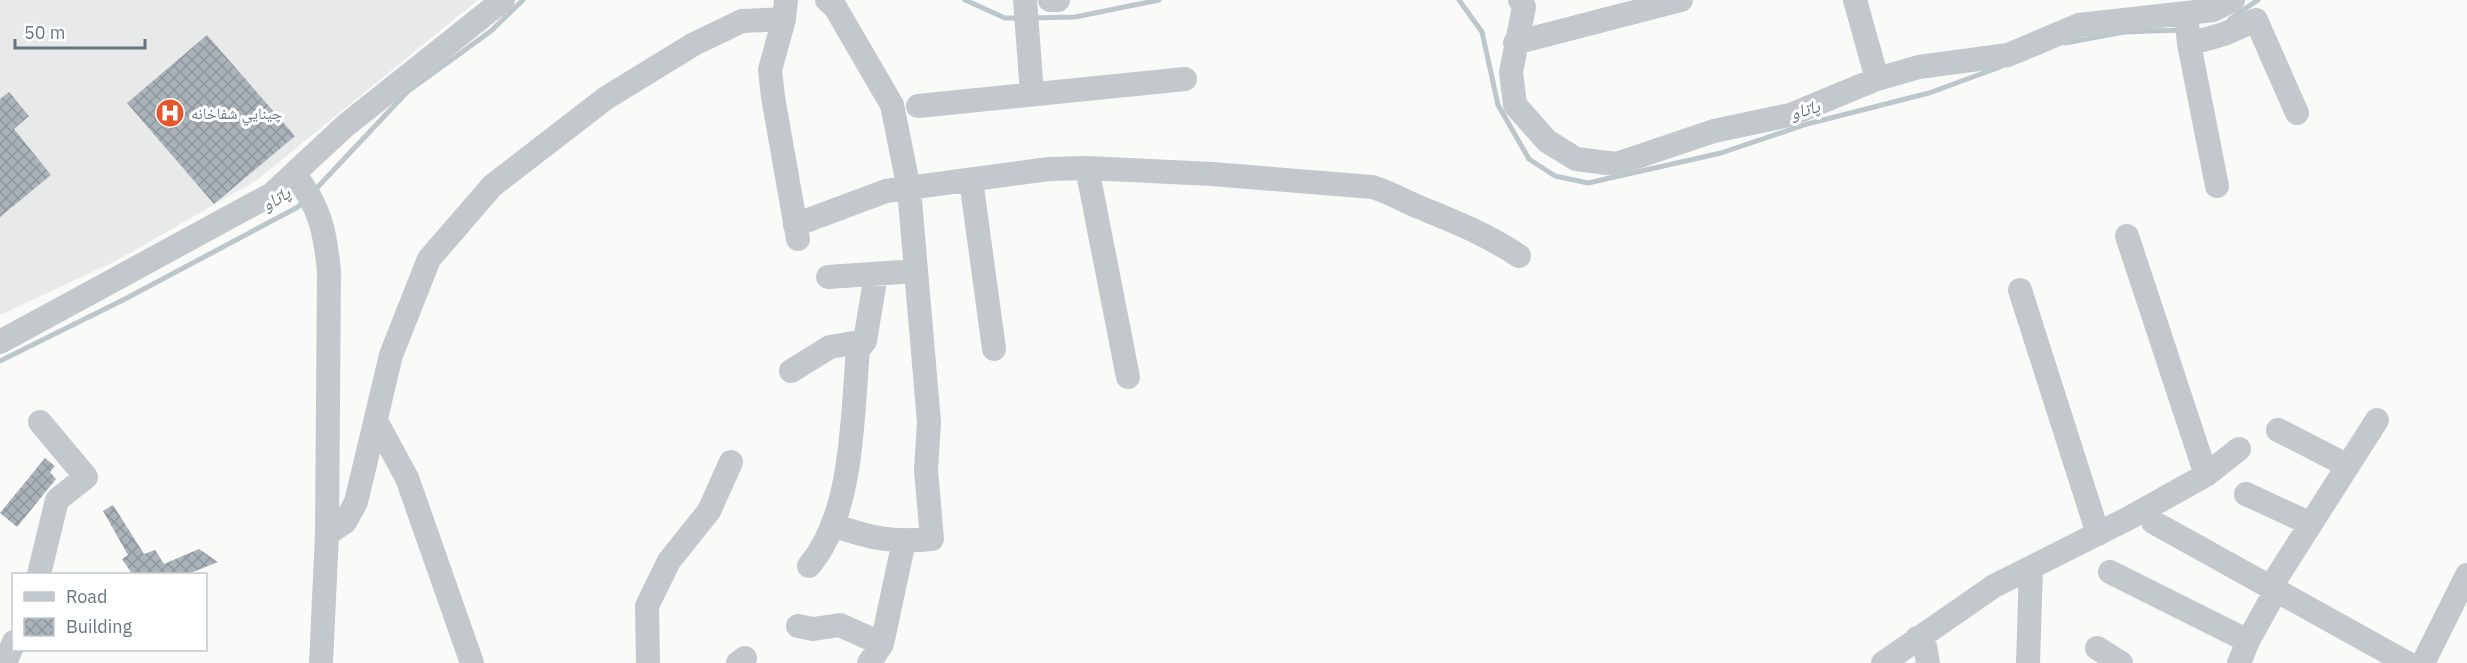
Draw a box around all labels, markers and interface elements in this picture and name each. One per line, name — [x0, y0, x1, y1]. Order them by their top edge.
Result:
scale bar — [15, 12, 146, 50]
text: 50 m — [24, 21, 66, 44]
water label: پاتاو — [1786, 94, 1823, 125]
hospital icon: چينايي شفاخانه — [154, 97, 186, 129]
place label: چينايي شفاخانه — [191, 103, 283, 126]
water label: پاتاو — [256, 181, 295, 217]
legend — [12, 573, 207, 651]
text: Road — [66, 585, 107, 608]
text: Building — [66, 615, 133, 638]

